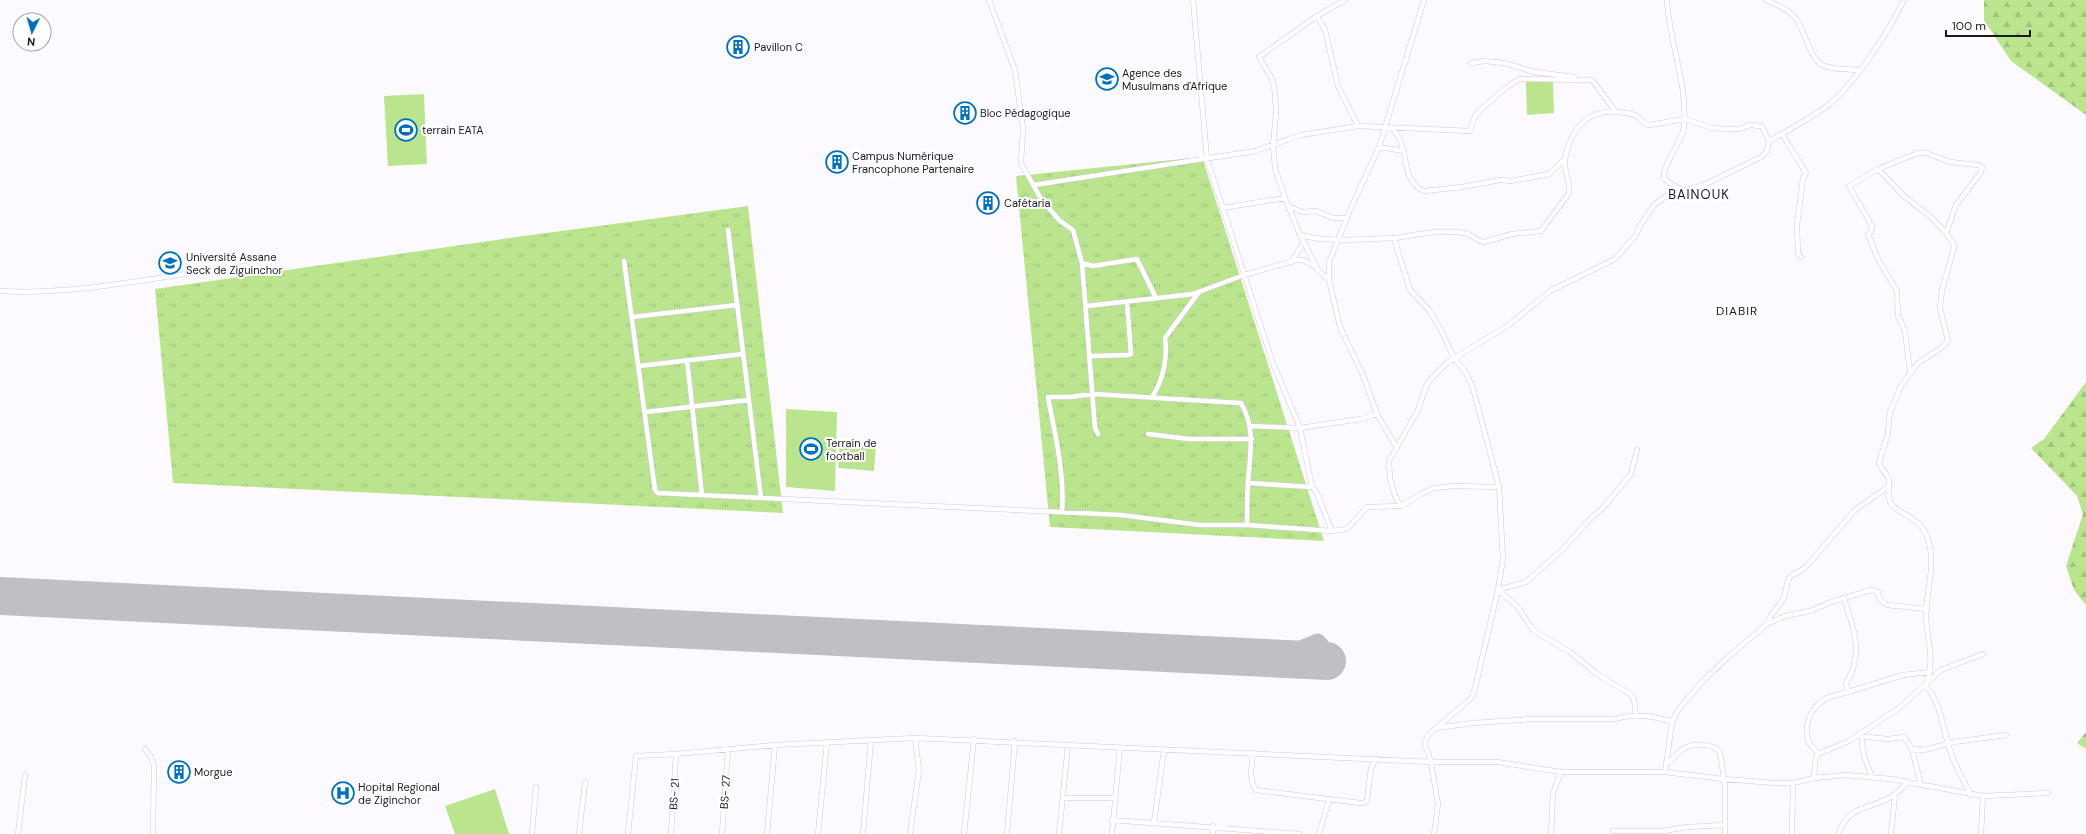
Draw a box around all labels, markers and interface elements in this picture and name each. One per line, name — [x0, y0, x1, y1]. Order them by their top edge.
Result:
north arrow — [12, 12, 52, 52]
scale bar — [1946, 12, 2030, 38]
text: 100 m — [1952, 18, 1986, 34]
building icon: Pavillon C — [725, 34, 751, 60]
text: N — [27, 35, 36, 49]
place label: Pavillon C — [754, 40, 803, 54]
school or university icon: Agence des Musulmans d'Afrique — [1094, 66, 1120, 92]
place label: Agence des Musulmans d'Afrique — [1122, 66, 1227, 93]
building icon: Bloc Pédagogique — [952, 100, 978, 126]
place label: Bloc Pédagogique — [980, 106, 1070, 120]
sports icon: terrain EATA — [393, 117, 419, 143]
place label: terrain EATA — [422, 123, 484, 137]
building icon: Campus Numérique Francophone Partenaire — [824, 149, 850, 175]
place label: Campus Numérique Francophone Partenaire — [852, 149, 974, 176]
district label: BAINOUK — [1668, 186, 1730, 203]
building icon: Cafétaria — [975, 190, 1001, 216]
place label: Cafétaria — [1004, 196, 1050, 210]
school or university icon: Université Assane Seck de Ziguinchor — [157, 250, 183, 276]
place label: Université Assane Seck de Ziguinchor — [186, 250, 283, 277]
district label: DIABIR — [1716, 303, 1758, 319]
sports icon: Terrain de football — [798, 436, 824, 462]
place label: Terrain de football — [826, 436, 877, 463]
building icon: Morgue — [166, 759, 192, 785]
place label: Morgue — [194, 765, 232, 779]
street label: BS- 27 — [717, 774, 733, 809]
street label: BS- 21 — [666, 778, 682, 810]
hospital icon: Hopital Regional de Ziginchor — [330, 780, 356, 806]
place label: Hopital Regional de Ziginchor — [358, 780, 440, 807]

